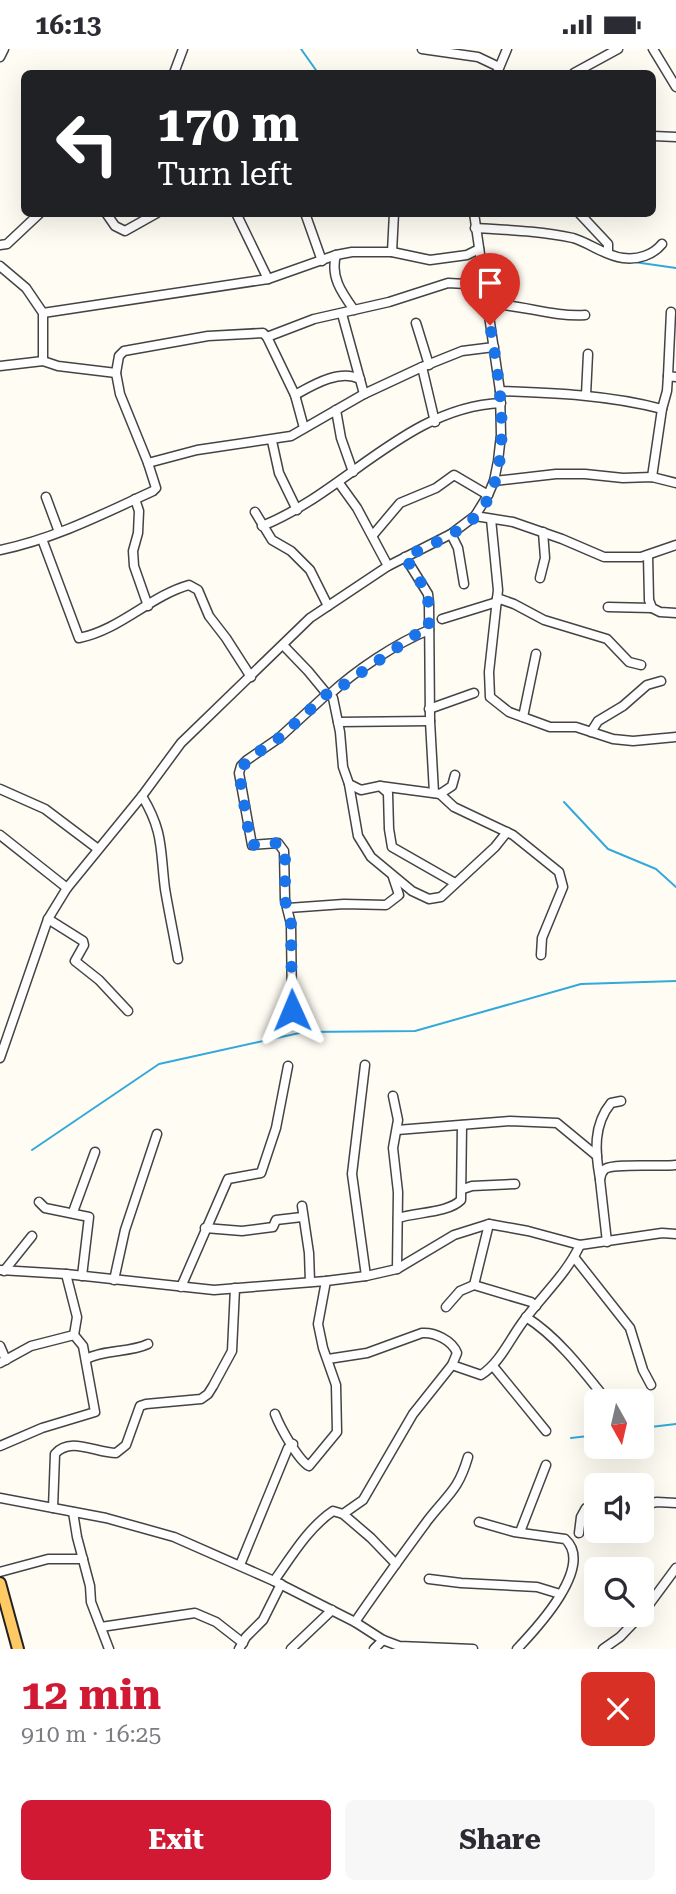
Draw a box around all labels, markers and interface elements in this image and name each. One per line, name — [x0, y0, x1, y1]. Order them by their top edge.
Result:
text: 16:13 — [35, 10, 101, 40]
text: 170 m — [157, 96, 299, 153]
icon: left — [42, 98, 133, 189]
text: Turn left — [157, 155, 292, 193]
pin — [460, 253, 520, 325]
icon: arrive — [471, 264, 509, 302]
position arrow — [255, 973, 329, 1047]
north arrow — [584, 1389, 654, 1459]
map controls — [584, 1389, 654, 1627]
button: sound — [584, 1473, 654, 1543]
button: search — [584, 1557, 654, 1627]
text: 12 min — [21, 1670, 161, 1719]
button: close — [581, 1672, 655, 1746]
text: 910 m · 16:25 — [21, 1721, 161, 1748]
button: Exit — [21, 1800, 331, 1880]
button: Share — [345, 1800, 655, 1880]

